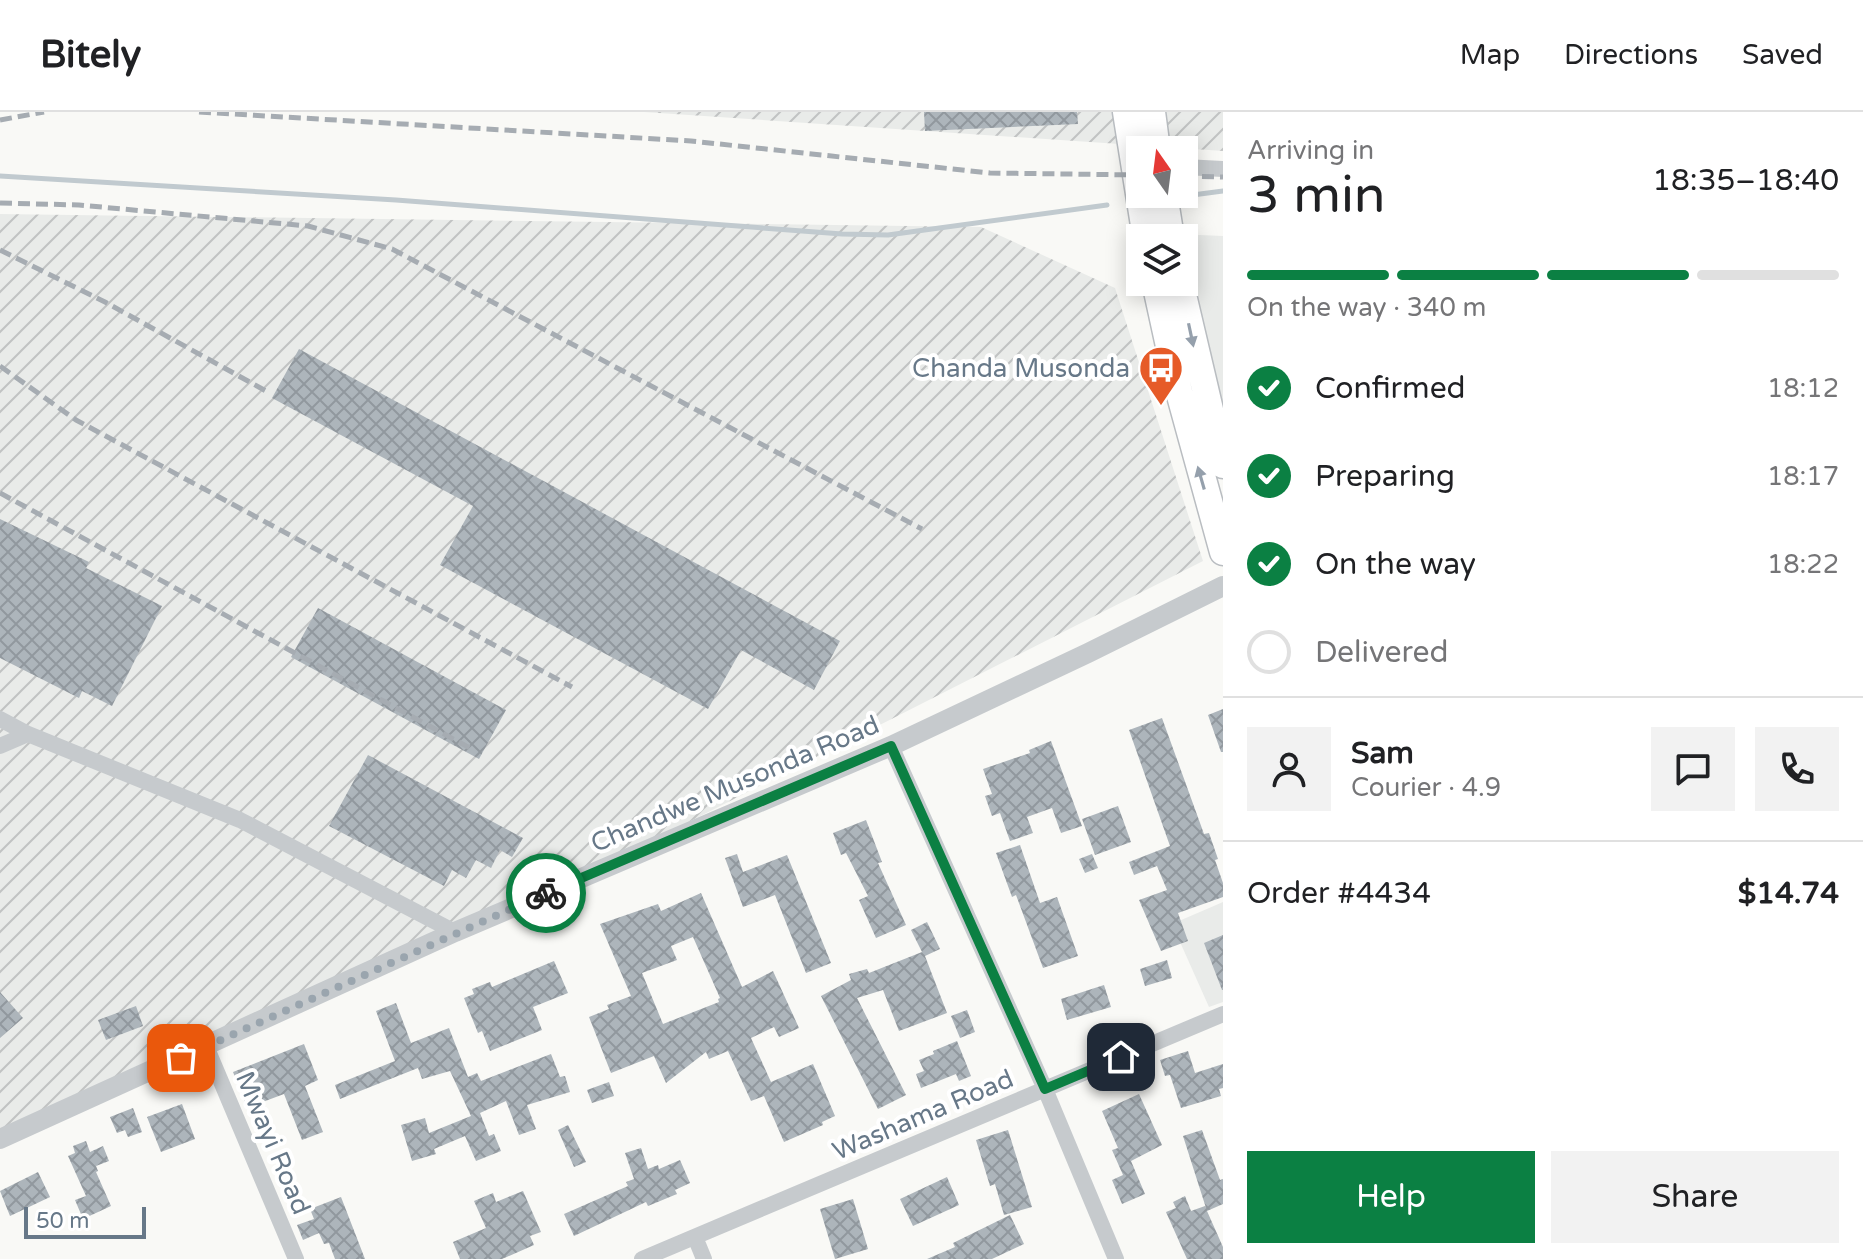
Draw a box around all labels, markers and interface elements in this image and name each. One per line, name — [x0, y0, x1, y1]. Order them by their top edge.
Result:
text: Bitely — [40, 32, 141, 78]
text: Map — [1460, 38, 1520, 72]
text: Directions — [1564, 38, 1698, 72]
text: Saved — [1742, 38, 1823, 72]
text: Arriving in — [1247, 135, 1374, 166]
north arrow — [1126, 136, 1198, 208]
map controls — [1126, 136, 1198, 296]
text: 18:35–18:40 — [1652, 162, 1839, 199]
text: 3 min — [1247, 164, 1386, 227]
button: layers — [1126, 224, 1198, 296]
text: On the way · 340 m — [1247, 292, 1486, 323]
one-way arrow — [1185, 322, 1198, 347]
bus stop icon: Chanda Musonda — [1137, 344, 1185, 407]
place label: Chanda Musonda — [912, 353, 1130, 384]
icon: check — [1247, 366, 1291, 410]
text: Confirmed — [1315, 370, 1466, 407]
text: 18:12 — [1767, 373, 1839, 404]
icon: check — [1247, 454, 1291, 498]
text: Preparing — [1315, 458, 1455, 495]
text: 18:17 — [1767, 461, 1839, 492]
one-way arrow — [1194, 465, 1207, 489]
icon: check — [1247, 542, 1291, 586]
text: On the way — [1315, 546, 1476, 583]
text: 18:22 — [1767, 549, 1839, 580]
text: Delivered — [1315, 634, 1449, 671]
street label: Chandwe Musonda Road — [586, 709, 884, 859]
button: person — [1247, 727, 1331, 811]
button: chat — [1651, 727, 1735, 811]
button: phone — [1755, 727, 1839, 811]
text: Sam — [1351, 735, 1414, 772]
text: Courier · 4.9 — [1351, 772, 1501, 803]
courier — [506, 853, 586, 933]
icon: bike — [524, 871, 568, 915]
text: Order #4434 — [1247, 875, 1431, 912]
text: $14.74 — [1738, 875, 1839, 912]
pin — [1087, 1023, 1155, 1091]
pin — [147, 1024, 215, 1092]
icon: home — [1099, 1035, 1143, 1079]
icon: bag — [159, 1036, 203, 1080]
street label: Washama Road — [828, 1063, 1018, 1167]
street label: Mwayi Road — [229, 1067, 317, 1219]
button: Help — [1247, 1151, 1535, 1243]
button: Share — [1551, 1151, 1839, 1243]
scale bar — [24, 1203, 146, 1239]
text: 50 m — [36, 1208, 90, 1234]

